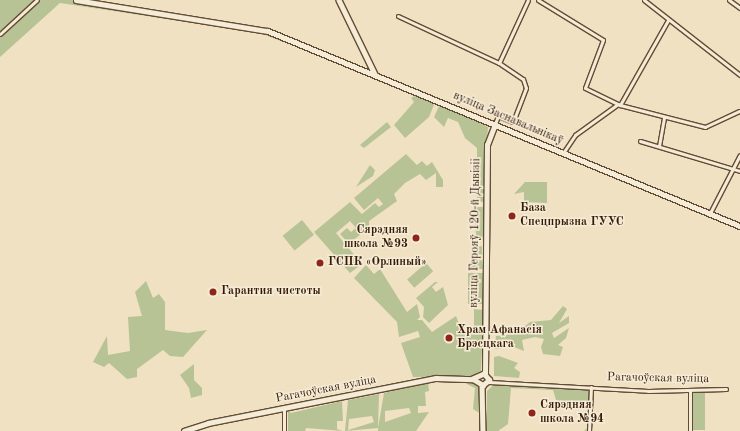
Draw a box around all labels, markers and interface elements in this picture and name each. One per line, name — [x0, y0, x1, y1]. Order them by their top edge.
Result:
street label: вуліца Заснавальнікаў — [451, 89, 565, 149]
street label: вуліца Герояў 120-й Дывізіі — [467, 158, 485, 308]
place label: База Спецпрызна ГУУС — [520, 202, 624, 230]
marker: База Спецпрызна ГУУС — [507, 211, 517, 221]
place label: Сярэдняя школа №93 — [344, 224, 408, 252]
marker: Сярэдняя школа №93 — [411, 233, 421, 243]
place label: ГСПК «Орлиный» — [328, 256, 427, 270]
marker: ГСПК «Орлиный» — [315, 258, 325, 268]
place label: Гарантия чистоты — [221, 285, 321, 299]
marker: Гарантия чистоты — [208, 287, 218, 297]
place label: Храм Афанасія Брэсцкага — [457, 324, 542, 352]
marker: Храм Афанасія Брэсцкага — [444, 333, 454, 343]
street label: Рагачоўская вуліца — [607, 371, 709, 387]
street label: Рагачоўская вуліца — [274, 373, 378, 407]
place label: Сярэдняя школа №94 — [540, 399, 604, 427]
marker: Сярэдняя школа №94 — [527, 408, 537, 418]

